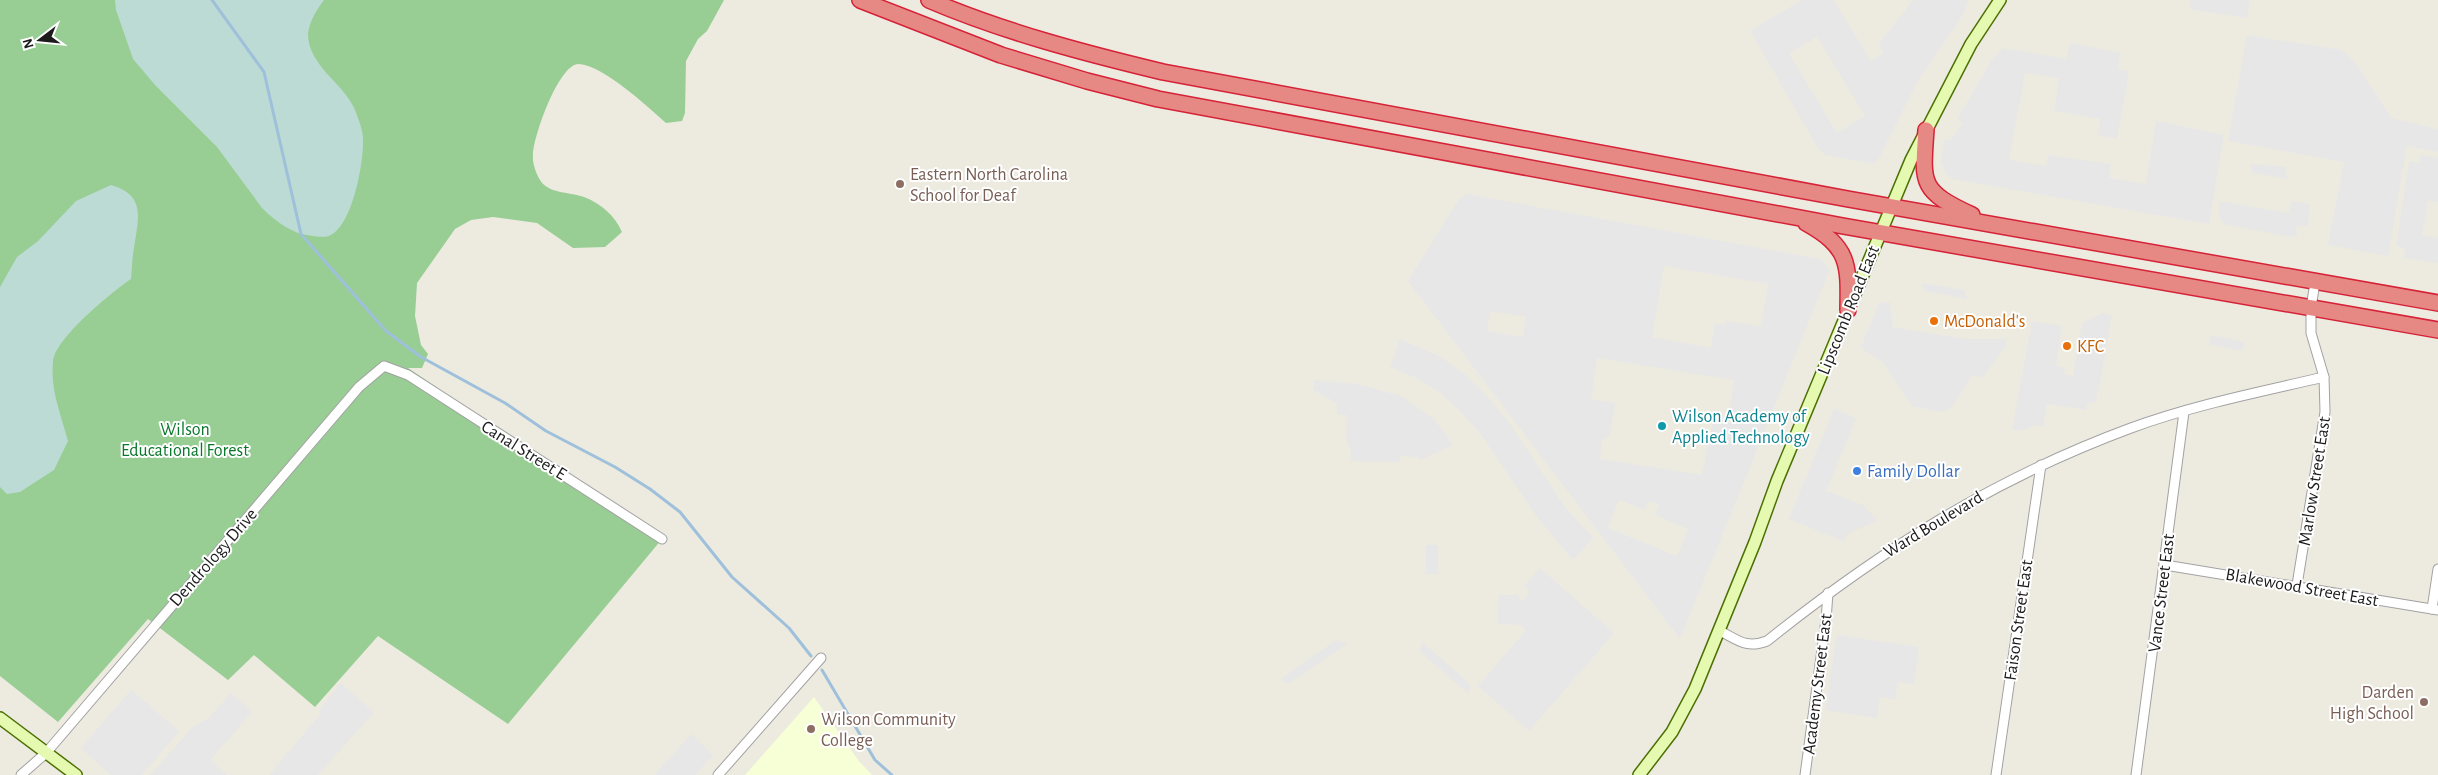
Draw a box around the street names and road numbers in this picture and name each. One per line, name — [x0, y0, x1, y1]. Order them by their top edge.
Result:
street label: Lipscomb Road East — [1815, 243, 1883, 378]
street label: Marlow Street East — [2296, 415, 2334, 547]
street label: Canal Street E — [478, 418, 569, 484]
street label: Ward Boulevard — [1881, 488, 1986, 561]
street label: Dendrology Drive — [167, 505, 261, 610]
street label: Vance Street East — [2146, 533, 2178, 653]
street label: Faison Street East — [2002, 558, 2036, 682]
street label: Blakewood Street East — [2224, 566, 2380, 610]
street label: Academy Street East — [1800, 612, 1836, 756]

